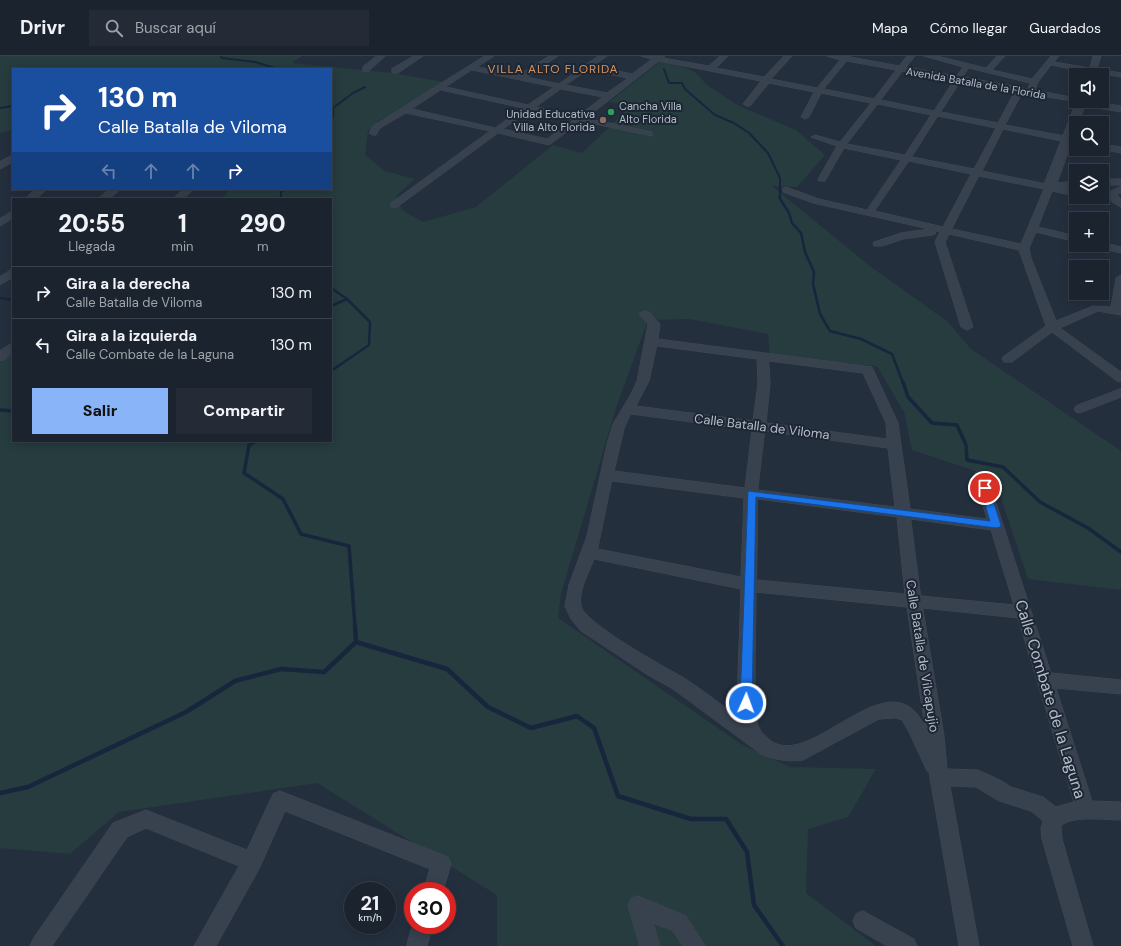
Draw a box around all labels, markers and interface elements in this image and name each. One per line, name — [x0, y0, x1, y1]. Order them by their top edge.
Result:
search box — [89, 10, 369, 46]
text: Drivr — [20, 15, 65, 40]
icon: search — [103, 17, 125, 39]
text: Buscar aquí — [135, 18, 216, 38]
text: Mapa — [872, 19, 908, 37]
text: Cómo llegar — [930, 19, 1007, 37]
text: Guardados — [1029, 19, 1101, 37]
district label: VILLA ALTO FLORIDA — [487, 61, 619, 77]
street label: Avenida Batalla de la Florida — [905, 64, 1047, 102]
map controls — [1069, 68, 1109, 300]
button: sound — [1069, 68, 1109, 108]
text: 130 m — [98, 79, 178, 116]
icon: right — [32, 84, 84, 136]
place label: Cancha Villa Alto Florida — [619, 99, 682, 126]
place label: Unidad Educativa Villa Alto Florida — [506, 107, 595, 134]
marker: Cancha Villa Alto Florida — [606, 107, 616, 117]
text: Calle Batalla de Viloma — [98, 115, 287, 139]
marker: Unidad Educativa Villa Alto Florida — [598, 115, 608, 125]
button: search — [1069, 116, 1109, 156]
icon: left — [98, 160, 120, 182]
icon: ahead — [140, 160, 162, 182]
icon: ahead — [182, 160, 204, 182]
icon: right — [224, 160, 246, 182]
button: layers — [1069, 164, 1109, 204]
text: 20:55 — [58, 208, 125, 239]
text: 1 — [178, 208, 187, 239]
text: 290 — [240, 208, 286, 239]
button: + — [1069, 212, 1109, 252]
text: Llegada — [68, 238, 115, 255]
text: min — [171, 238, 194, 255]
text: m — [257, 238, 269, 255]
button: − — [1069, 260, 1109, 300]
text: Gira a la derecha — [66, 274, 190, 294]
icon: right — [32, 282, 54, 304]
text: 130 m — [271, 283, 312, 303]
text: Calle Batalla de Viloma — [66, 294, 202, 311]
text: Gira a la izquierda — [66, 326, 197, 346]
icon: left — [32, 334, 54, 356]
text: 130 m — [271, 335, 312, 355]
text: Calle Combate de la Laguna — [66, 346, 234, 363]
button: Salir — [32, 388, 168, 434]
button: Compartir — [176, 388, 312, 434]
street label: Calle Batalla de Viloma — [693, 410, 831, 443]
pin — [968, 471, 1002, 505]
icon: arrive — [974, 477, 996, 499]
street label: Calle Batalla de Vilcapujio — [902, 579, 943, 734]
street label: Calle Combate de la Laguna — [1010, 597, 1091, 801]
position arrow — [725, 682, 767, 724]
speed limit sign: 30 — [404, 882, 456, 934]
text: 21 — [361, 890, 379, 916]
text: km/h — [358, 911, 382, 924]

